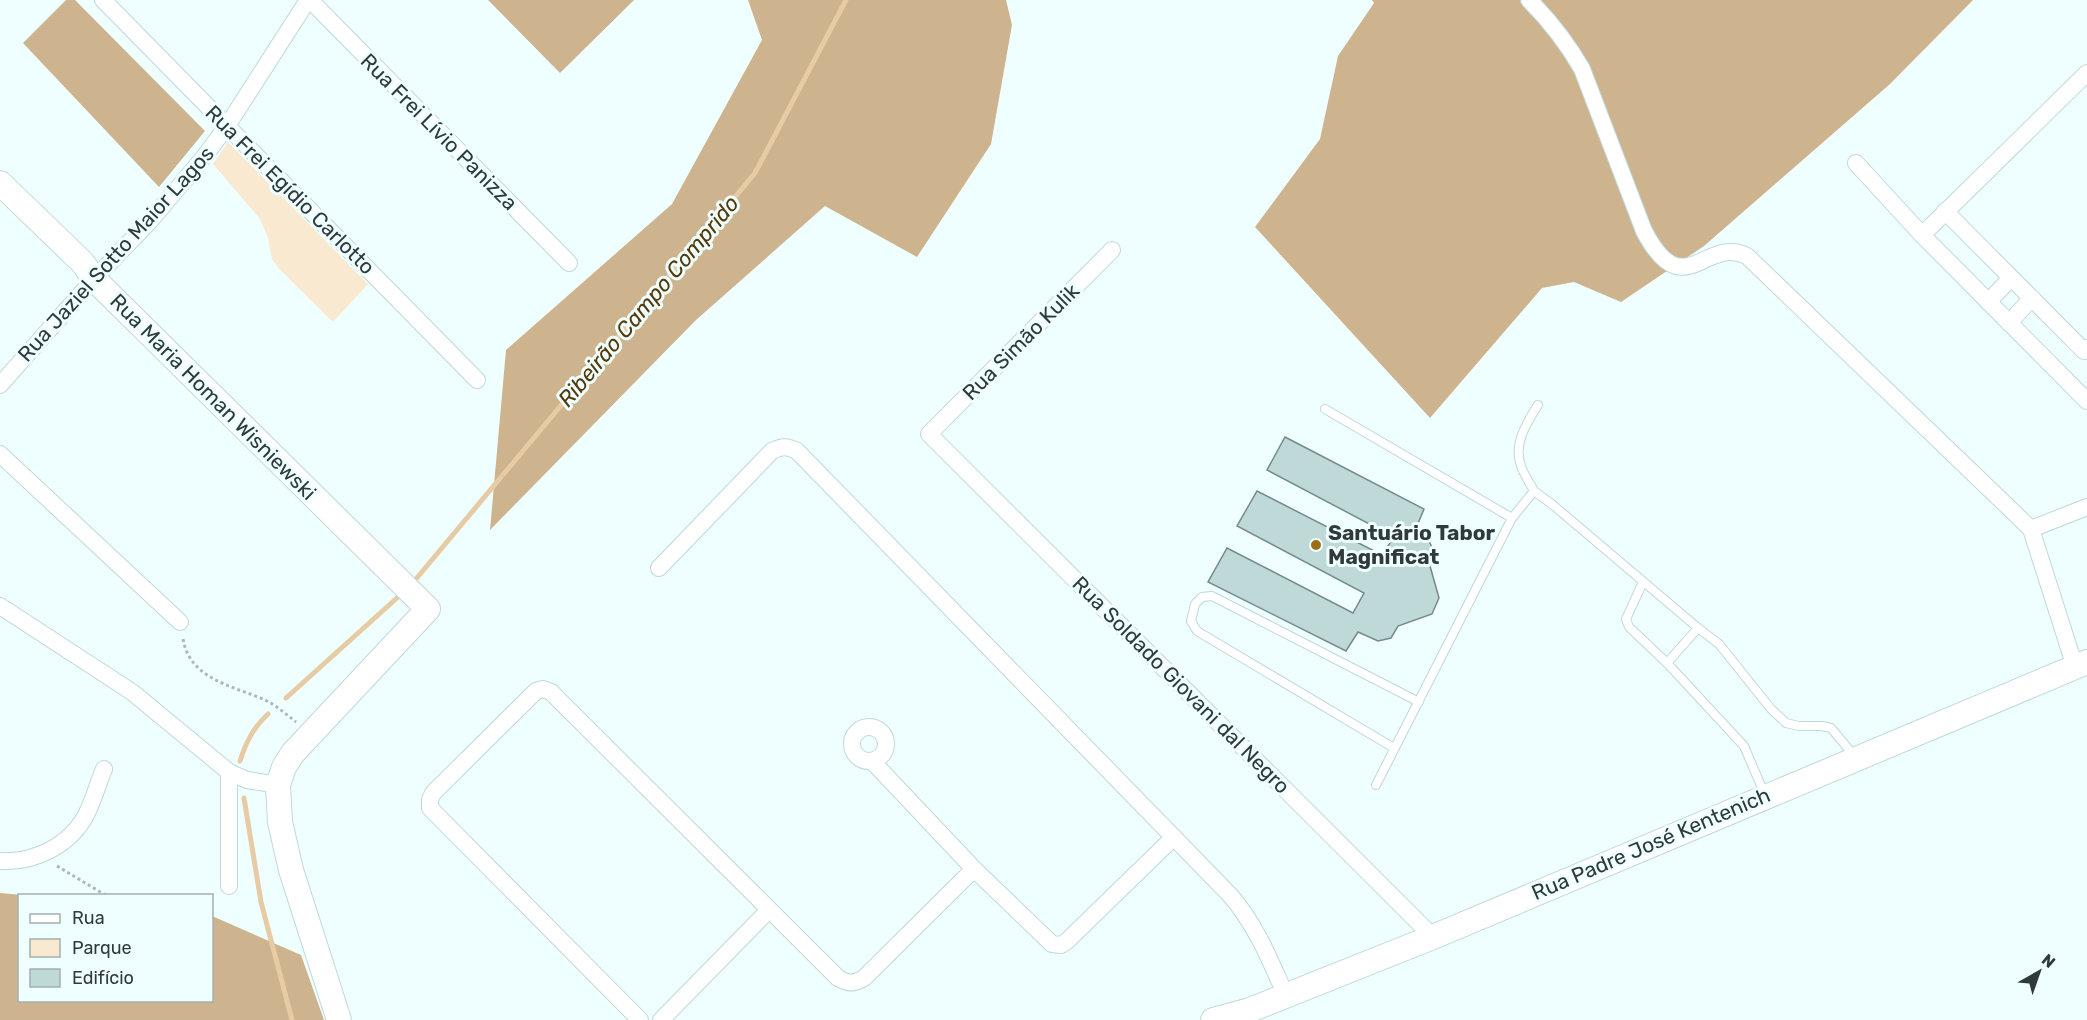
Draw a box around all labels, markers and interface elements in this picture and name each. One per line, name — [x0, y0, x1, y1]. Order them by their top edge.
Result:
street label: Rua Frei Lívio Panizza — [356, 48, 523, 215]
street label: Rua Frei Egídio Carlotto — [201, 100, 380, 279]
street label: Rua Jaziel Sotto Maior Lagos — [12, 141, 219, 366]
water label: Ribeirão Campo Comprido — [552, 190, 745, 412]
street label: Rua Simão Kulik — [957, 278, 1084, 405]
street label: Rua Maria Homan Wisniewski — [105, 288, 322, 505]
place label: Santuário Tabor Magnificat — [1328, 520, 1496, 569]
marker: Santuário Tabor Magnificat — [1309, 538, 1323, 552]
street label: Rua Soldado Giovani dal Negro — [1068, 571, 1295, 798]
street label: Rua Padre José Kentenich — [1528, 782, 1774, 905]
legend — [18, 894, 213, 1002]
text: Rua — [72, 907, 105, 929]
text: Parque — [72, 937, 132, 959]
north arrow — [2009, 942, 2069, 1002]
text: N — [2038, 950, 2059, 972]
text: Edifício — [72, 967, 134, 989]

